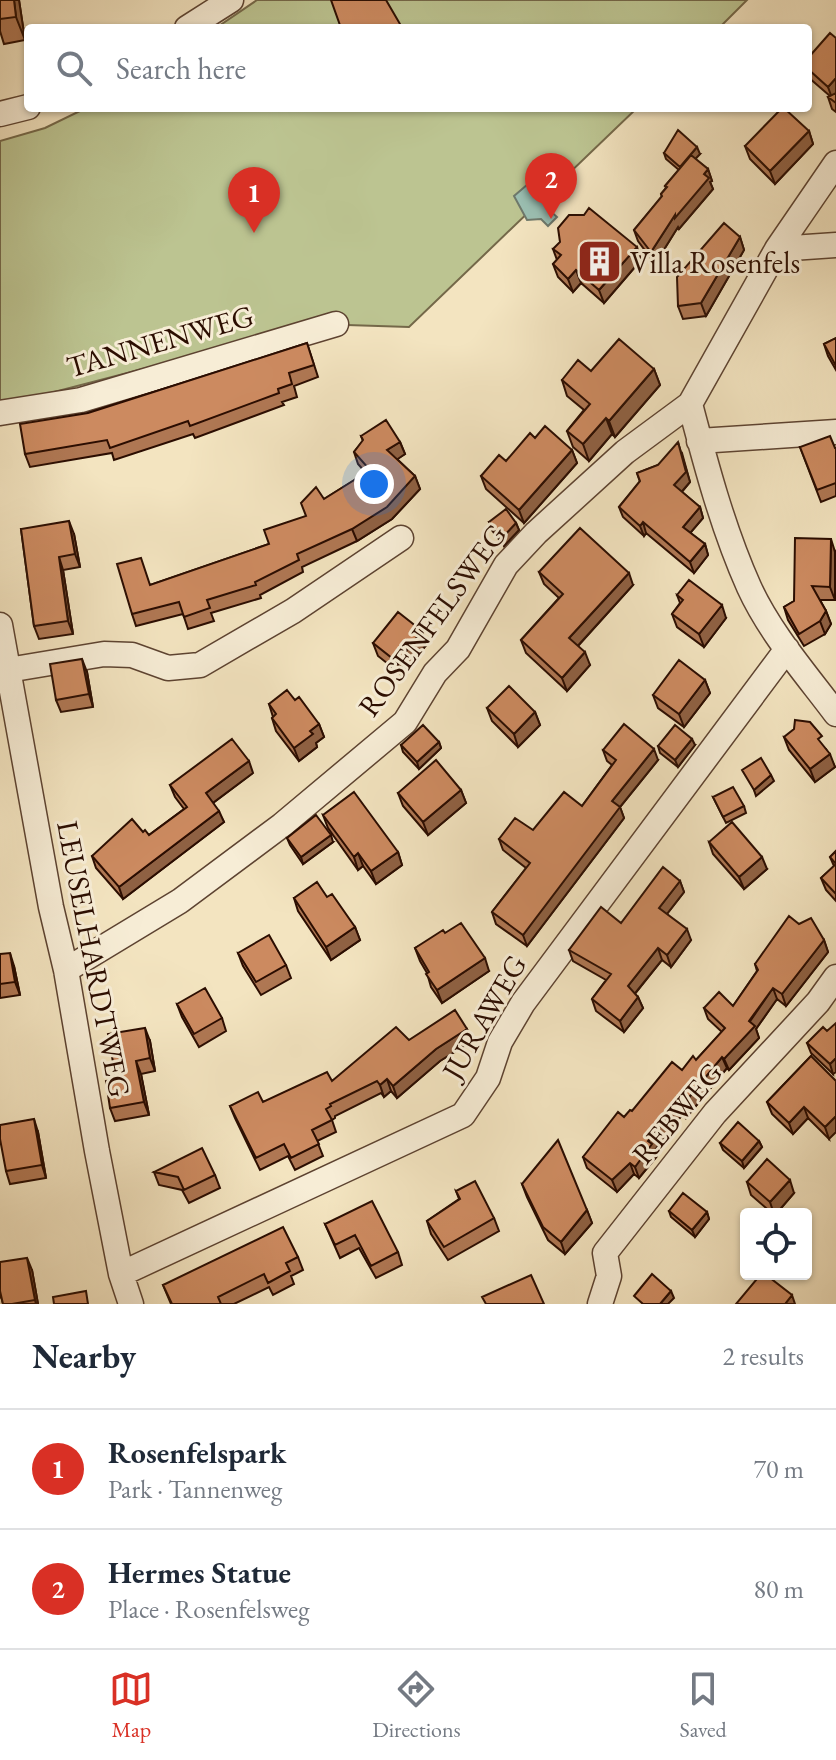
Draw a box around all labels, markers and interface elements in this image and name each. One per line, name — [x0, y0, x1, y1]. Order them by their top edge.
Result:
search box — [24, 24, 812, 112]
icon: search — [52, 46, 96, 90]
text: Search here — [116, 49, 246, 88]
pin: 2 — [525, 153, 577, 219]
pin: 1 — [228, 167, 280, 233]
building icon: Villa Rosenfels — [575, 238, 623, 286]
place label: Villa Rosenfels — [630, 243, 800, 282]
street label: TANNENWEG — [62, 296, 258, 386]
your location — [354, 464, 394, 504]
street label: ROSENFELSWEG — [349, 516, 515, 724]
street label: LEUSELHARDTWEG — [48, 817, 140, 1101]
street label: JURAWEG — [431, 948, 535, 1089]
street label: REBWEG — [623, 1054, 731, 1172]
map controls — [740, 1208, 812, 1280]
button: locate — [740, 1208, 812, 1280]
text: Nearby — [32, 1334, 136, 1378]
text: 2 results — [723, 1339, 804, 1373]
text: Rosenfelspark — [108, 1433, 286, 1472]
text: 1 — [51, 1452, 65, 1486]
text: 70 m — [754, 1452, 804, 1486]
text: Park · Tannenweg — [108, 1472, 282, 1506]
text: Hermes Statue — [108, 1553, 291, 1592]
text: 2 — [51, 1572, 65, 1606]
text: 80 m — [754, 1572, 804, 1606]
text: Place · Rosenfelsweg — [108, 1592, 309, 1626]
tab: Map — [109, 1667, 153, 1744]
tab: Directions — [372, 1667, 461, 1744]
tab: Saved — [679, 1667, 727, 1744]

